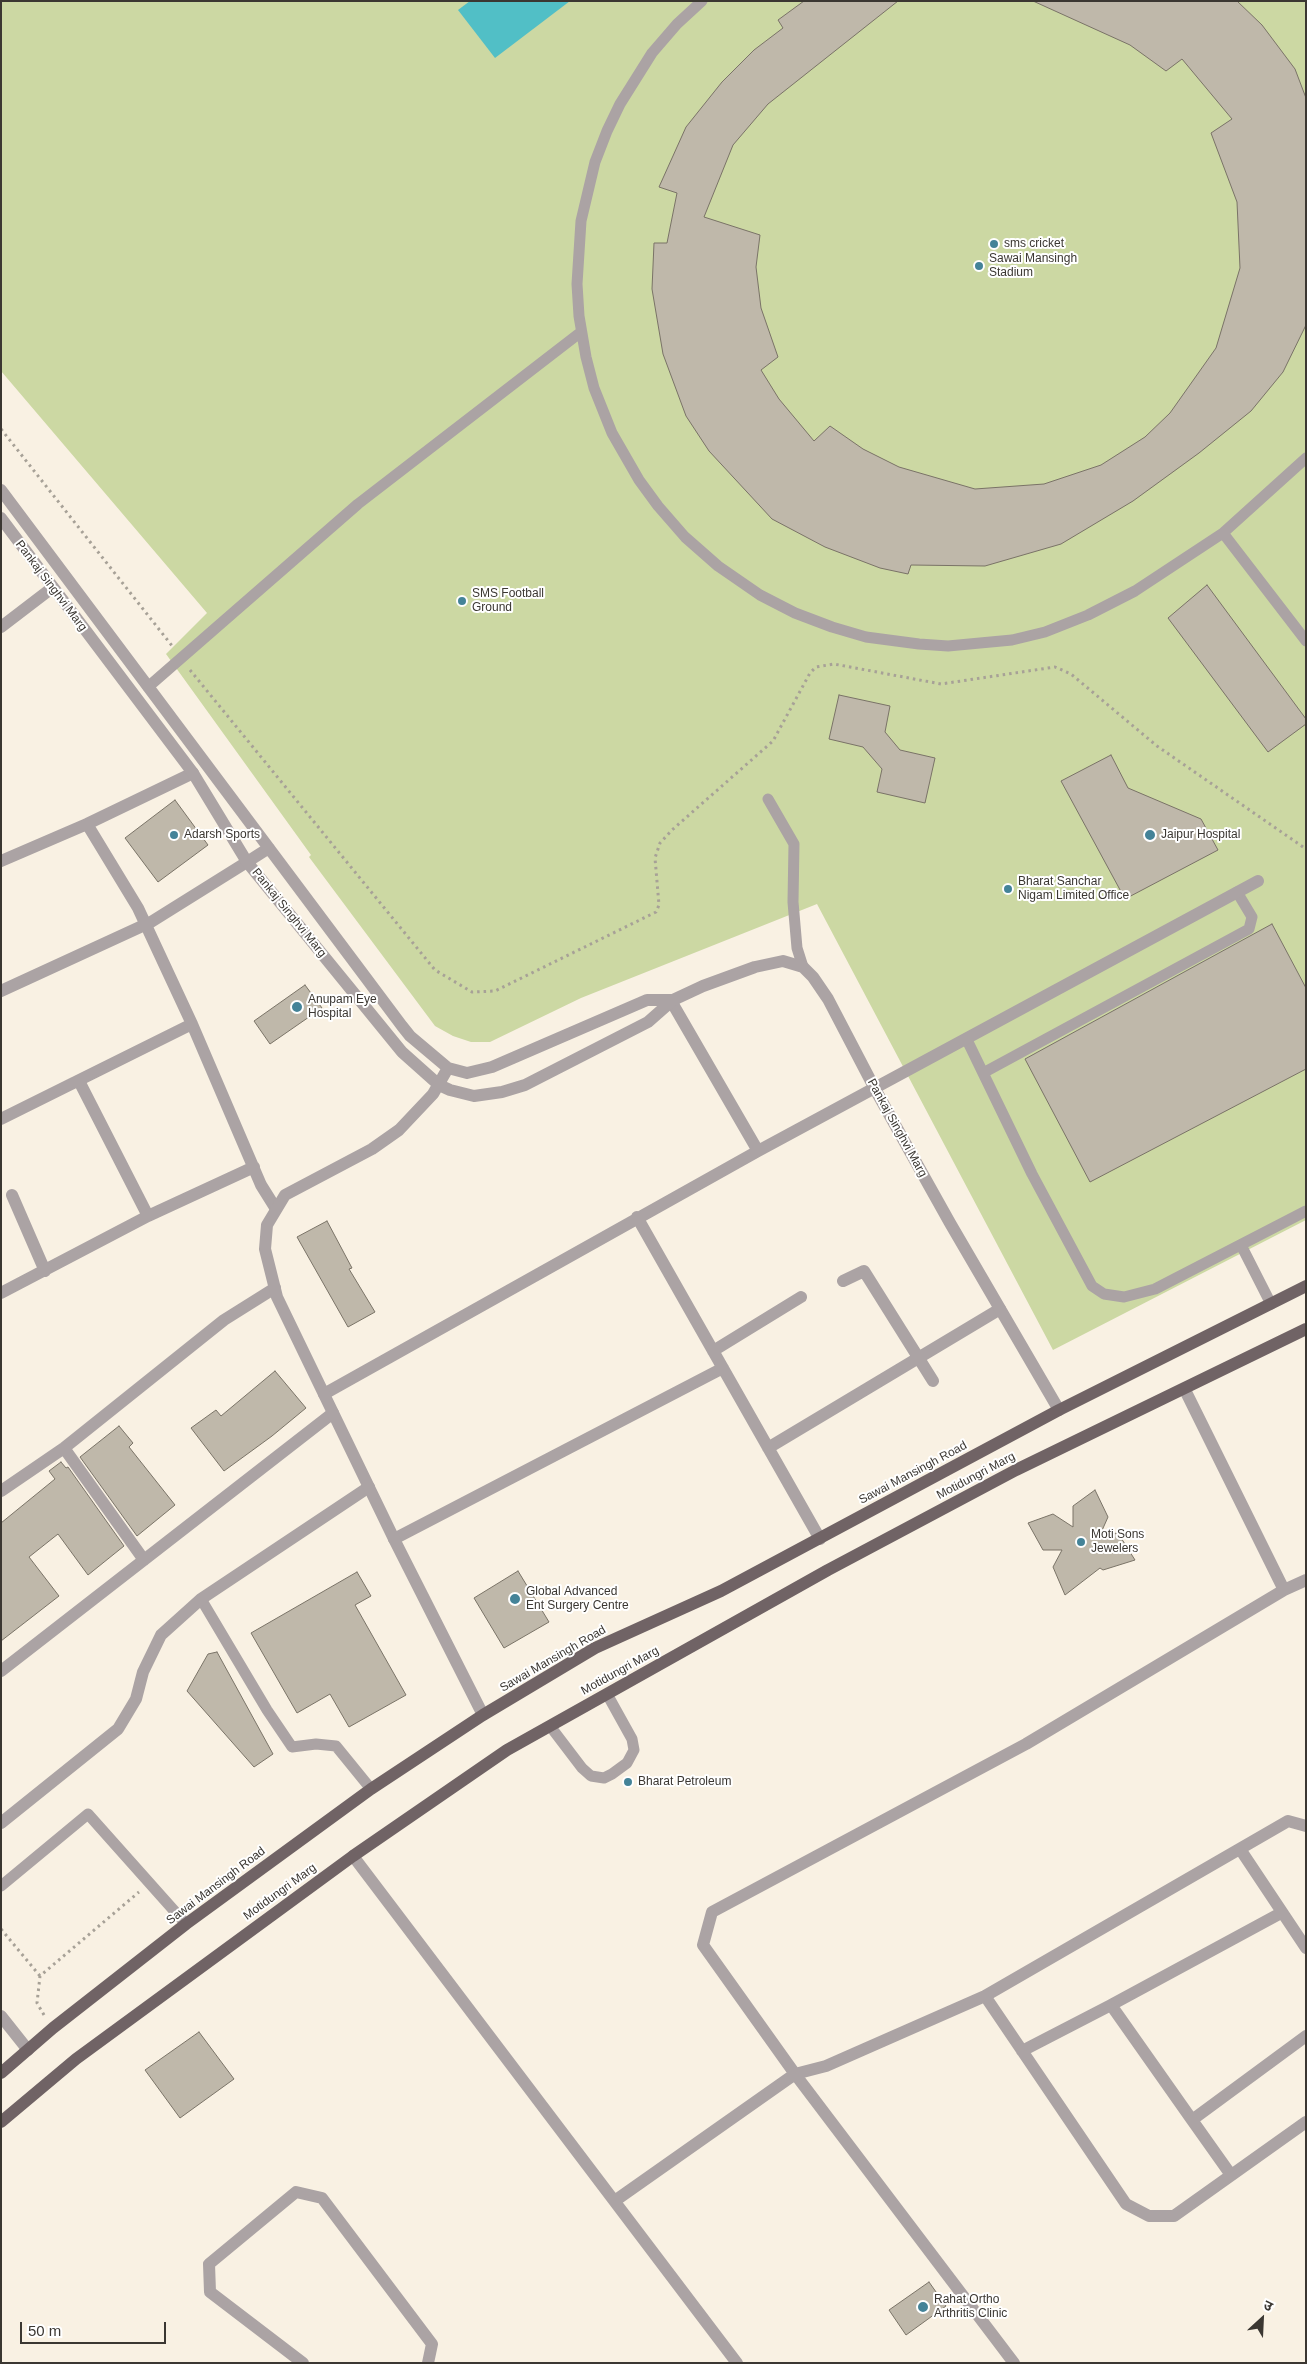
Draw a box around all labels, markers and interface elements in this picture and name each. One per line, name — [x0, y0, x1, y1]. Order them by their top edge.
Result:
place label: sms cricket — [1004, 237, 1064, 251]
marker: sms cricket — [988, 238, 1000, 250]
place label: Sawai Mansingh Stadium — [989, 252, 1077, 280]
marker: Sawai Mansingh Stadium — [973, 260, 985, 272]
street label: Pankaj Singhvi Marg — [12, 538, 90, 634]
place label: SMS Football Ground — [472, 587, 544, 615]
marker: SMS Football Ground — [456, 595, 468, 607]
place label: Adarsh Sports — [184, 828, 260, 842]
marker: Jaipur Hospital — [1143, 828, 1157, 842]
place label: Jaipur Hospital — [1161, 828, 1240, 842]
marker: Adarsh Sports — [168, 829, 180, 841]
street label: Pankaj Singhvi Marg — [249, 866, 329, 960]
place label: Bharat Sanchar Nigam Limited Office — [1018, 875, 1129, 903]
marker: Bharat Sanchar Nigam Limited Office — [1002, 883, 1014, 895]
place label: Anupam Eye Hospital — [308, 993, 377, 1021]
marker: Anupam Eye Hospital — [290, 1000, 304, 1014]
street label: Pankaj Singhvi Marg — [864, 1076, 930, 1180]
street label: Sawai Mansingh Road — [857, 1438, 969, 1508]
street label: Motidungri Marg — [934, 1449, 1018, 1503]
place label: Moti Sons Jewelers — [1091, 1528, 1144, 1556]
marker: Moti Sons Jewelers — [1075, 1536, 1087, 1548]
place label: Global Advanced Ent Surgery Centre — [526, 1585, 629, 1613]
marker: Global Advanced Ent Surgery Centre — [508, 1592, 522, 1606]
street label: Sawai Mansingh Road — [497, 1623, 609, 1695]
street label: Motidungri Marg — [579, 1644, 661, 1698]
place label: Bharat Petroleum — [638, 1775, 731, 1789]
marker: Bharat Petroleum — [622, 1776, 634, 1788]
street label: Sawai Mansingh Road — [164, 1844, 268, 1928]
street label: Motidungri Marg — [241, 1861, 319, 1923]
place label: Rahat Ortho Arthritis Clinic — [934, 2293, 1007, 2321]
north arrow — [1237, 2294, 1287, 2344]
text: उ — [1261, 2296, 1275, 2314]
marker: Rahat Ortho Arthritis Clinic — [916, 2300, 930, 2314]
scale bar — [22, 2312, 169, 2344]
text: 50 m — [28, 2322, 61, 2339]

